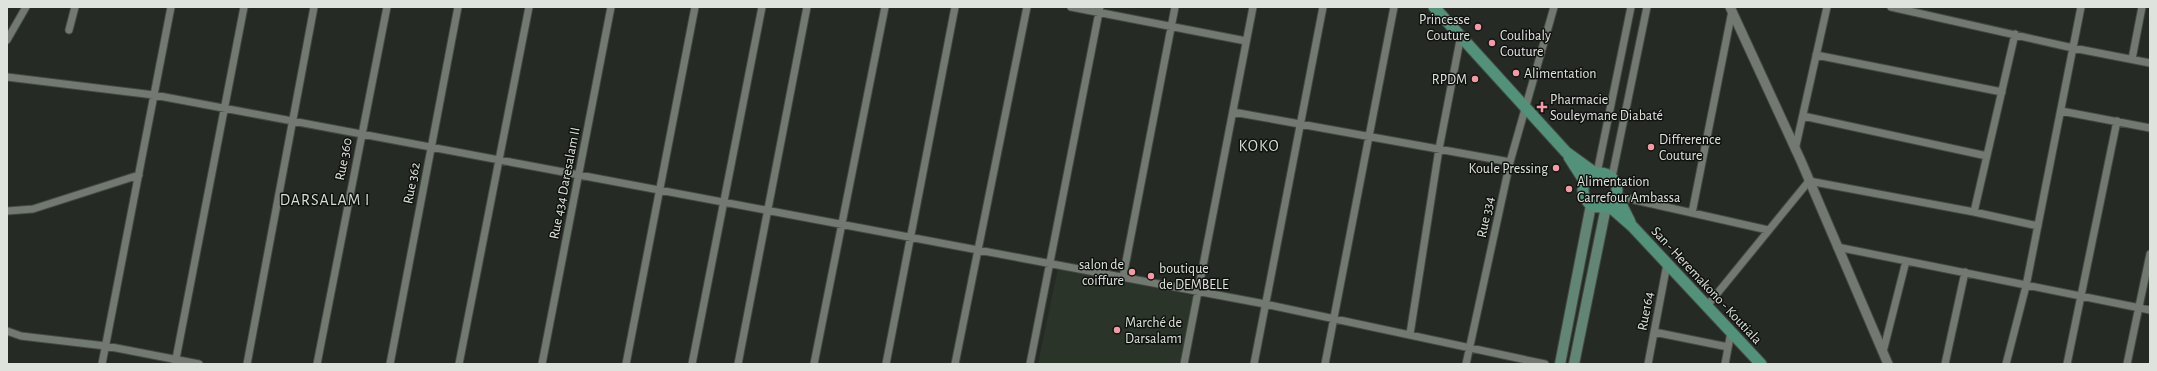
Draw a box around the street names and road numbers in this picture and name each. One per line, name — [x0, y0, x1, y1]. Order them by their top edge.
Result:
street label: Rue 434 Daresalam II — [547, 126, 583, 240]
street label: Rue 360 — [333, 137, 355, 182]
street label: Rue 362 — [401, 161, 423, 205]
street label: Rue 334 — [1475, 195, 1497, 239]
street label: San - Heremakono - Koutiala — [1648, 224, 1764, 347]
street label: Rue164 — [1635, 290, 1657, 332]

